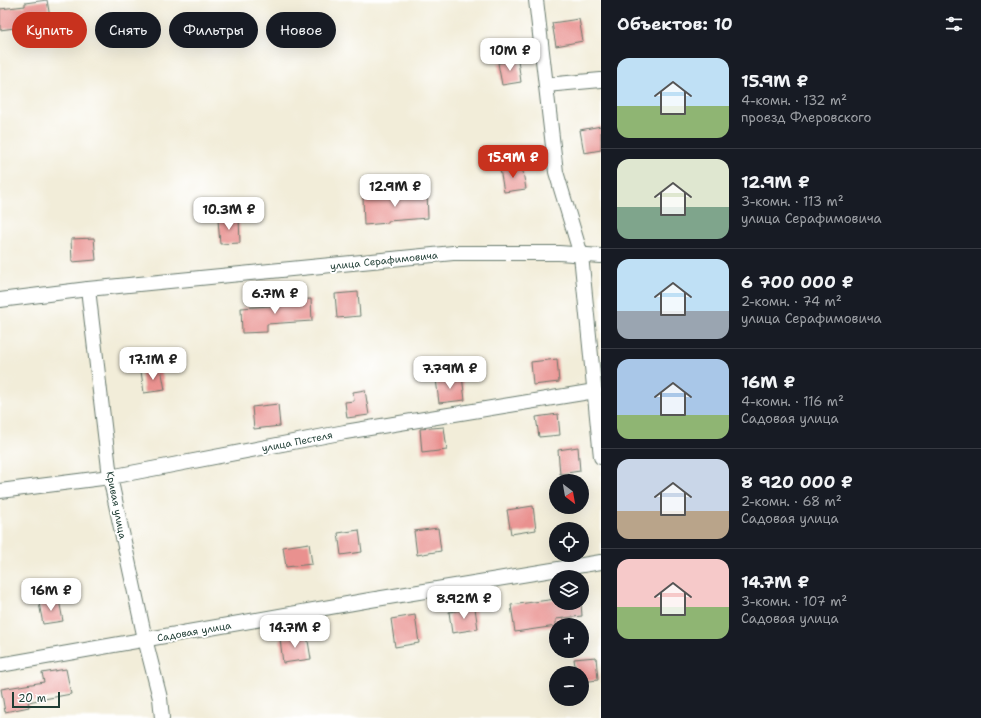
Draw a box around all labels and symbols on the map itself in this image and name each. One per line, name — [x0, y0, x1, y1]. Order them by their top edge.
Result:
pin: 10M ₽ — [482, 38, 538, 72]
pin: 15.9M ₽ — [476, 145, 550, 179]
pin: 12.9M ₽ — [358, 174, 432, 208]
pin: 10.3M ₽ — [192, 197, 266, 231]
street label: улица Серафимовича — [330, 248, 439, 273]
pin: 6.7M ₽ — [242, 281, 308, 315]
pin: 17.1M ₽ — [116, 347, 190, 381]
pin: 7.79M ₽ — [413, 356, 487, 390]
street label: улица Пестеля — [261, 428, 334, 455]
street label: Кривая улица — [104, 470, 130, 541]
north arrow — [549, 474, 589, 514]
pin: 16M ₽ — [23, 578, 79, 612]
pin: 8.92M ₽ — [427, 586, 501, 620]
pin: 14.7M ₽ — [258, 615, 332, 649]
street label: Садовая улица — [156, 618, 233, 644]
scale bar — [12, 690, 60, 709]

